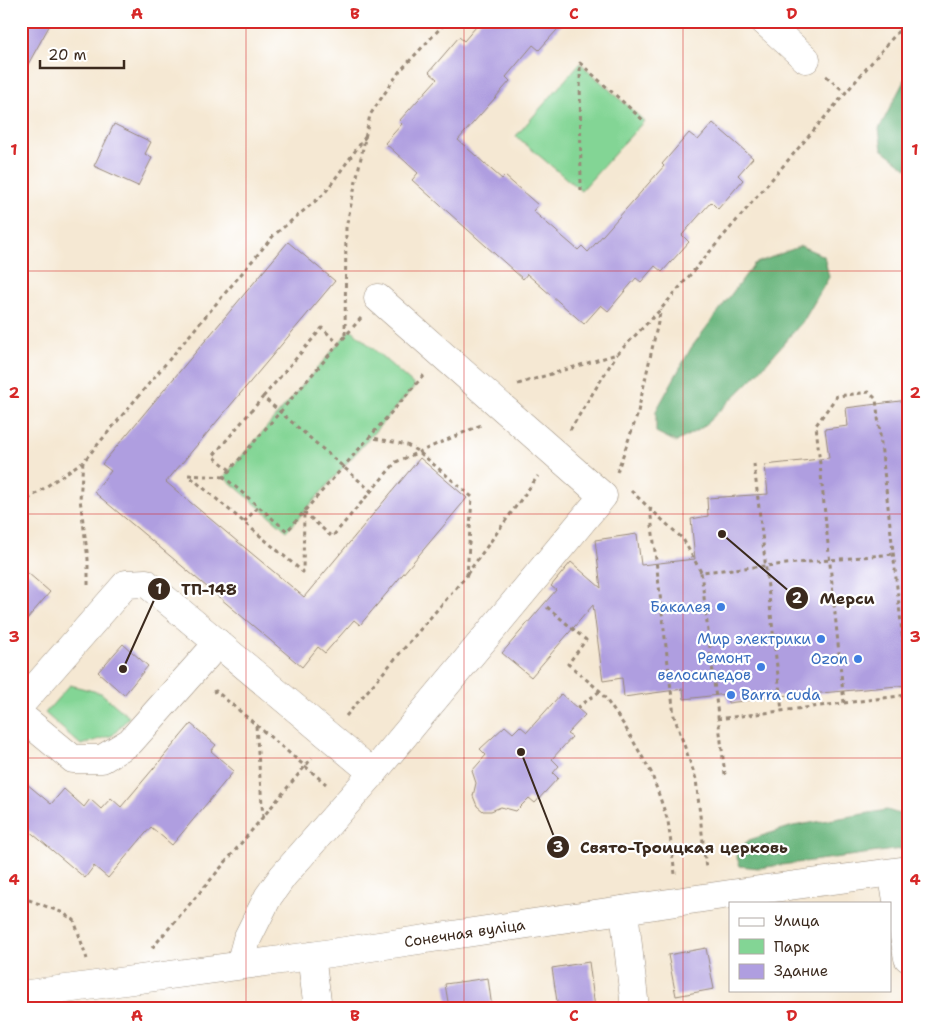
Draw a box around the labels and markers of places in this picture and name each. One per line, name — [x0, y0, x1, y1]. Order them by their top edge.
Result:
callout: ТП-148 — [146, 573, 247, 604]
callout: Мерси — [784, 583, 884, 614]
place label: Бакалея — [650, 597, 711, 617]
marker: Бакалея — [715, 601, 727, 613]
place label: Мир электрики — [697, 629, 811, 649]
marker: Мир электрики — [815, 633, 827, 645]
place label: Ремонт велосипедов — [658, 648, 751, 685]
place label: Ozon — [811, 649, 848, 669]
marker: Ozon — [852, 653, 864, 665]
marker: Ремонт велосипедов — [755, 661, 767, 673]
place label: Barra cuda — [741, 685, 821, 705]
marker: Barra cuda — [725, 689, 737, 701]
callout: Свято-Троицкая церковь — [545, 832, 798, 863]

